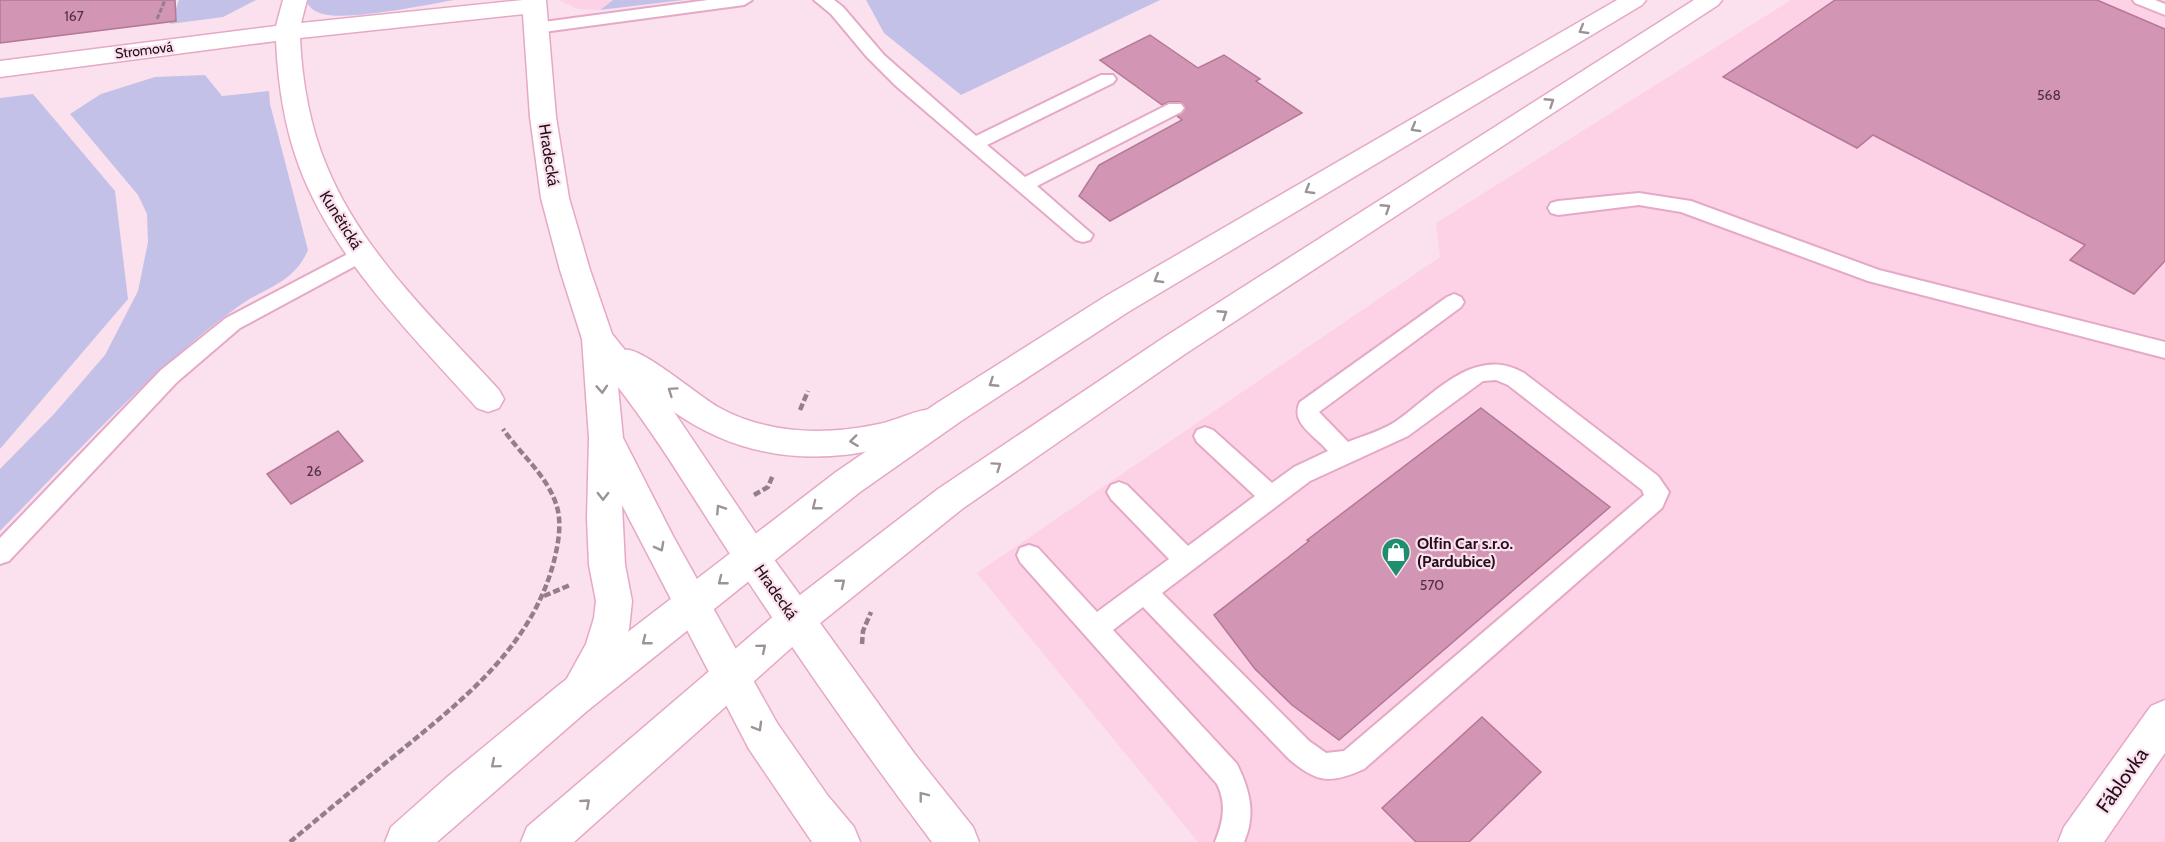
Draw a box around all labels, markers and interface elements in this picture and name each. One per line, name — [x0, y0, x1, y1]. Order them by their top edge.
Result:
house number: 167 — [64, 7, 84, 25]
one-way arrow — [1579, 23, 1589, 34]
street label: Stromová — [114, 37, 174, 62]
house number: 568 — [2037, 86, 2061, 104]
one-way arrow — [1543, 98, 1554, 109]
one-way arrow — [1411, 120, 1421, 132]
street label: Hradecká — [535, 122, 563, 188]
one-way arrow — [1305, 182, 1315, 194]
street label: Kunětická — [316, 187, 366, 253]
one-way arrow — [1380, 204, 1391, 215]
one-way arrow — [1154, 272, 1164, 284]
one-way arrow — [1216, 310, 1227, 321]
one-way arrow — [989, 376, 1000, 387]
one-way arrow — [595, 384, 608, 393]
one-way arrow — [668, 387, 679, 398]
one-way arrow — [849, 435, 859, 447]
house number: 26 — [306, 462, 322, 480]
one-way arrow — [991, 462, 1002, 473]
one-way arrow — [597, 492, 609, 501]
one-way arrow — [812, 499, 823, 510]
one-way arrow — [716, 505, 727, 516]
place label: Olfin Car s.r.o. (Pardubice) — [1417, 534, 1513, 571]
shop icon: Olfin Car s.r.o. (Pardubice) — [1380, 536, 1412, 578]
one-way arrow — [653, 540, 664, 551]
street label: Hradecká — [750, 561, 802, 623]
one-way arrow — [718, 574, 729, 585]
house number: 570 — [1420, 576, 1444, 594]
one-way arrow — [835, 580, 846, 591]
one-way arrow — [642, 633, 653, 644]
one-way arrow — [755, 644, 766, 655]
one-way arrow — [751, 721, 762, 731]
street label: Fáblovka — [2091, 743, 2153, 817]
one-way arrow — [491, 757, 502, 768]
one-way arrow — [919, 791, 930, 802]
one-way arrow — [579, 799, 590, 810]

